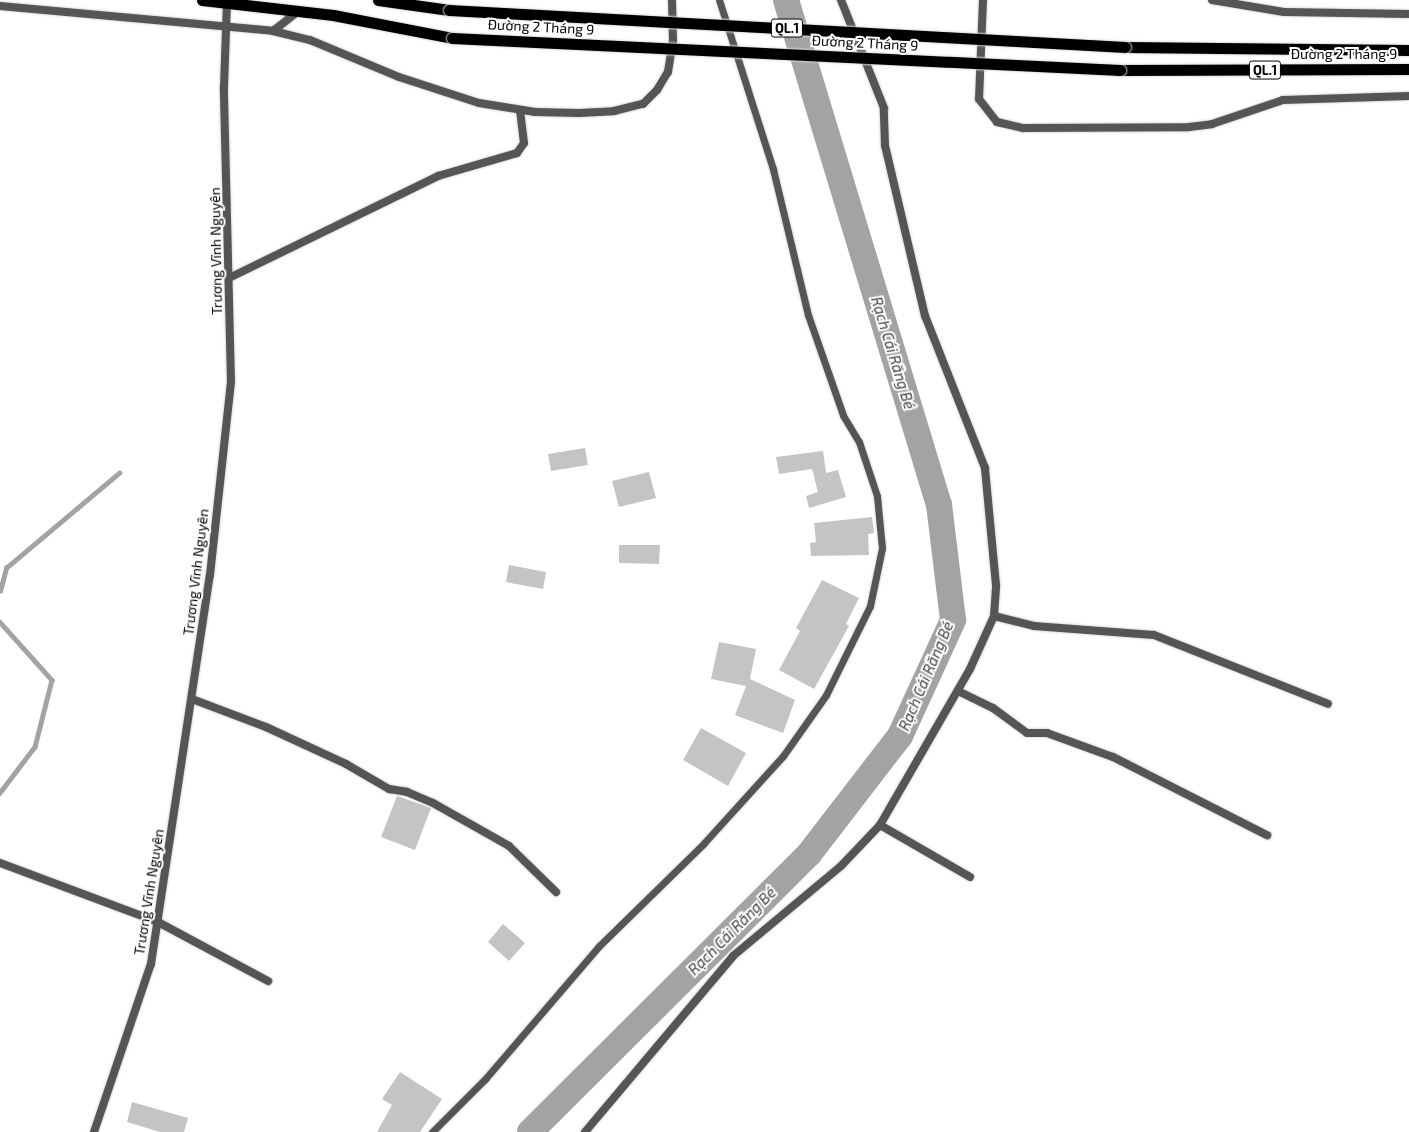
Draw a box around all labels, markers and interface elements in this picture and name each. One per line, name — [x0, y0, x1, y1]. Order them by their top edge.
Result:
street label: Đường 2 Tháng 9 — [487, 16, 595, 38]
road number: QL.1 — [770, 17, 804, 39]
street label: Đường 2 Tháng 9 — [811, 32, 919, 54]
street label: Đường 2 Tháng 9 — [1291, 46, 1397, 62]
road number: QL.1 — [1248, 59, 1282, 81]
street label: Trương Vĩnh Nguyên — [206, 187, 226, 315]
water label: Rạch Cái Răng Bé — [867, 294, 919, 412]
street label: Trương Vĩnh Nguyên — [180, 507, 212, 637]
water label: Rạch Cái Răng Bé — [895, 619, 957, 733]
street label: Trương Vĩnh Nguyên — [131, 827, 167, 957]
water label: Rạch Cái Răng Bé — [684, 883, 780, 979]

